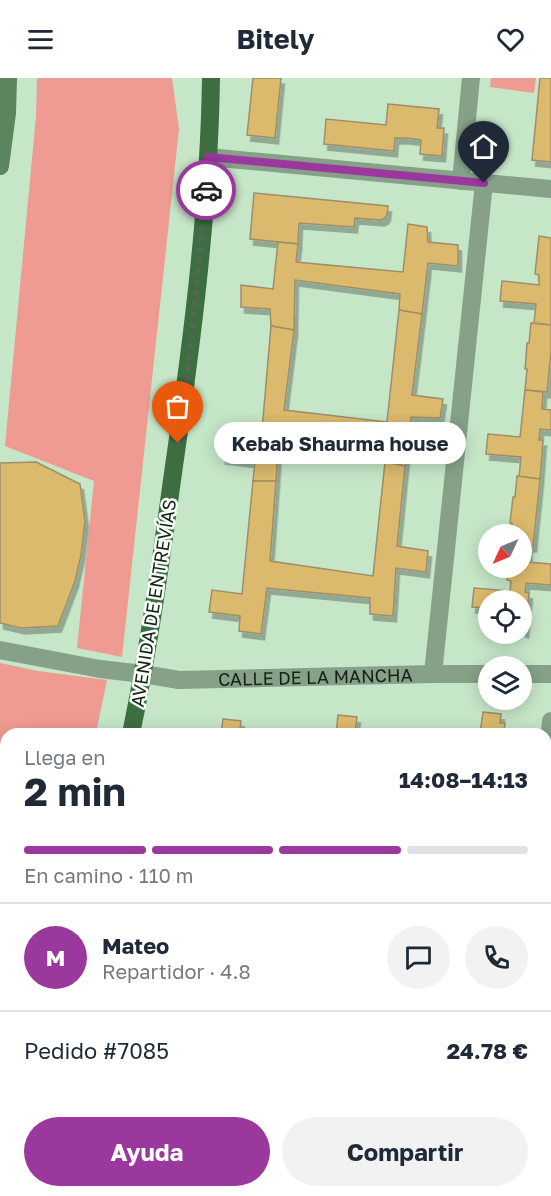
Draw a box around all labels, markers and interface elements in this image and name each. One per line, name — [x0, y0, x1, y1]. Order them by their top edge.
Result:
icon: menu — [24, 23, 57, 56]
text: Bitely — [237, 23, 314, 55]
icon: heart — [494, 23, 527, 56]
pin — [458, 121, 509, 183]
icon: home — [467, 130, 500, 163]
courier — [176, 160, 236, 220]
icon: car — [190, 174, 223, 207]
pin — [152, 381, 203, 443]
icon: bag — [161, 390, 194, 423]
callout: Kebab Shaurma house — [214, 422, 466, 464]
text: Kebab Shaurma house — [232, 431, 449, 455]
street label: AVENIDA DE ENTREVÍAS — [126, 498, 180, 708]
north arrow — [478, 524, 532, 578]
map controls — [478, 524, 532, 710]
button: locate — [478, 590, 532, 644]
button: layers — [478, 656, 532, 710]
street label: CALLE DE LA MANCHA — [218, 663, 413, 690]
text: Llega en — [24, 745, 106, 769]
text: 14:08–14:13 — [399, 766, 528, 793]
text: 2 min — [24, 768, 126, 815]
text: En camino · 110 m — [24, 863, 194, 887]
button: chat — [387, 926, 450, 989]
button: phone — [465, 926, 528, 989]
text: Mateo — [102, 932, 169, 959]
text: M — [46, 944, 65, 971]
text: Repartidor · 4.8 — [102, 959, 251, 983]
text: Pedido #7085 — [24, 1037, 169, 1064]
text: 24.78 € — [447, 1037, 528, 1064]
button: Ayuda — [24, 1117, 270, 1186]
button: Compartir — [282, 1117, 528, 1186]

